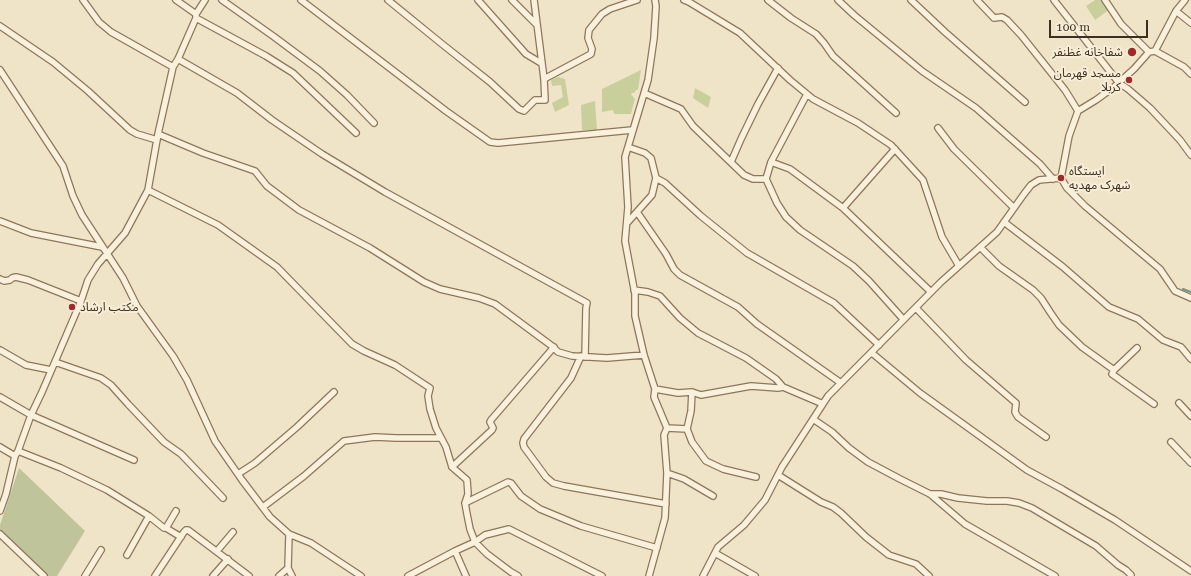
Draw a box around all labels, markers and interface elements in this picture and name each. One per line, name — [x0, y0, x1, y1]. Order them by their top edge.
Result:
scale bar — [1051, 12, 1150, 38]
text: 100 m — [1056, 20, 1090, 34]
place label: شفاخانه غظنفر — [1052, 45, 1123, 59]
marker: شفاخانه غظنفر — [1126, 46, 1138, 58]
place label: مسجد قهرمان کربلا — [1054, 66, 1121, 94]
marker: مسجد قهرمان کربلا — [1124, 75, 1134, 85]
place label: ایستگاه شهرک مهدیه — [1069, 164, 1131, 192]
marker: ایستگاه شهرک مهدیه — [1056, 173, 1066, 183]
place label: مکتب ارشاد — [80, 300, 139, 314]
marker: مکتب ارشاد — [67, 302, 77, 312]

